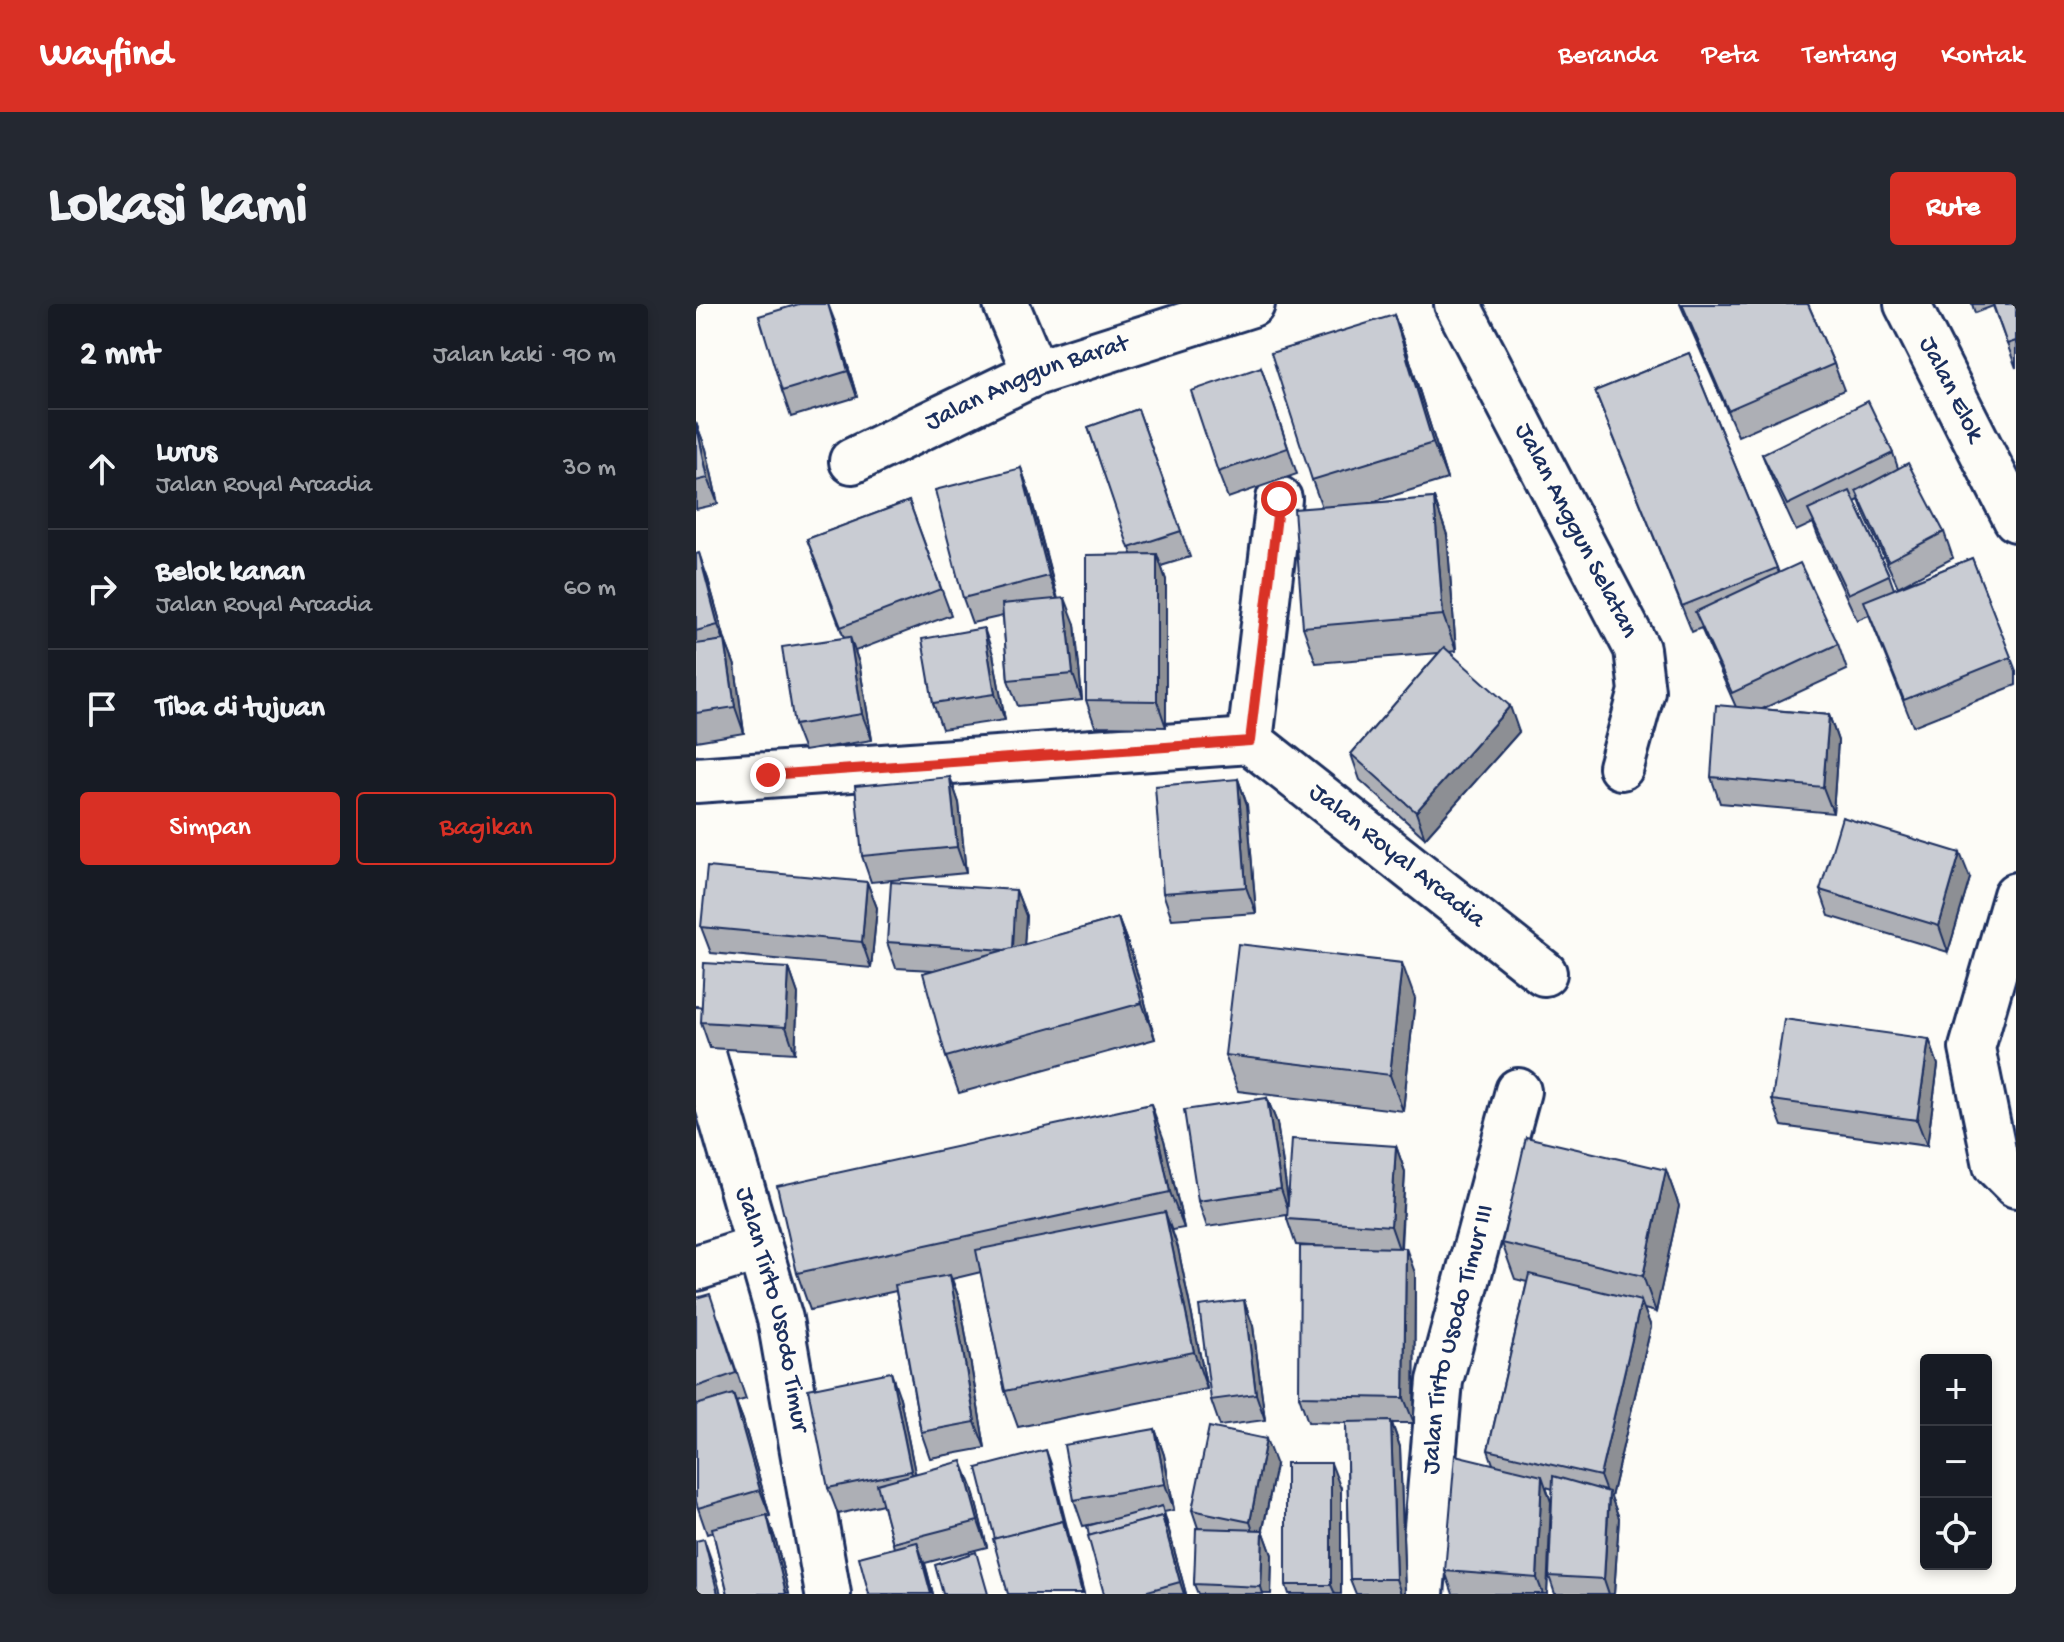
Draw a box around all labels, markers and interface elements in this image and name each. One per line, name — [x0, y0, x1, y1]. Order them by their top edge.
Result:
text: Wayfind — [40, 34, 172, 78]
text: Beranda — [1558, 40, 1658, 73]
text: Peta — [1702, 40, 1759, 73]
text: Tentang — [1803, 40, 1897, 73]
text: Kontak — [1941, 40, 2024, 73]
button: Rute — [1890, 172, 2016, 245]
text: Lokasi kami — [48, 175, 308, 241]
street label: Jalan Anggun Barat — [921, 328, 1135, 439]
street label: Jalan Elok — [1911, 332, 1991, 450]
text: 2 mnt — [80, 336, 159, 376]
text: Jalan kaki · 90 m — [433, 341, 616, 372]
street label: Jalan Anggun Selatan — [1507, 418, 1645, 644]
text: Lurus — [156, 436, 217, 471]
icon: ahead — [80, 447, 124, 491]
text: 30 m — [563, 454, 616, 485]
text: Jalan Royal Arcadia — [156, 471, 372, 502]
route start — [1261, 481, 1297, 517]
text: Belok kanan — [156, 556, 305, 591]
icon: right — [80, 567, 124, 611]
text: 60 m — [563, 574, 616, 605]
text: Jalan Royal Arcadia — [156, 591, 372, 622]
icon: arrive — [80, 687, 124, 731]
text: Tiba di tujuan — [156, 692, 325, 727]
route end — [750, 757, 786, 793]
street label: Jalan Royal Arcadia — [1302, 777, 1492, 937]
button: Simpan — [80, 792, 340, 865]
button: Bagikan — [356, 792, 616, 865]
street label: Jalan Tirto Usodo Timur — [727, 1184, 815, 1437]
street label: Jalan Tirto Usodo Timur III — [1416, 1201, 1502, 1476]
map controls — [1920, 1354, 1992, 1570]
button: + — [1920, 1354, 1992, 1426]
button: − — [1920, 1426, 1992, 1498]
button: locate — [1920, 1498, 1992, 1570]

